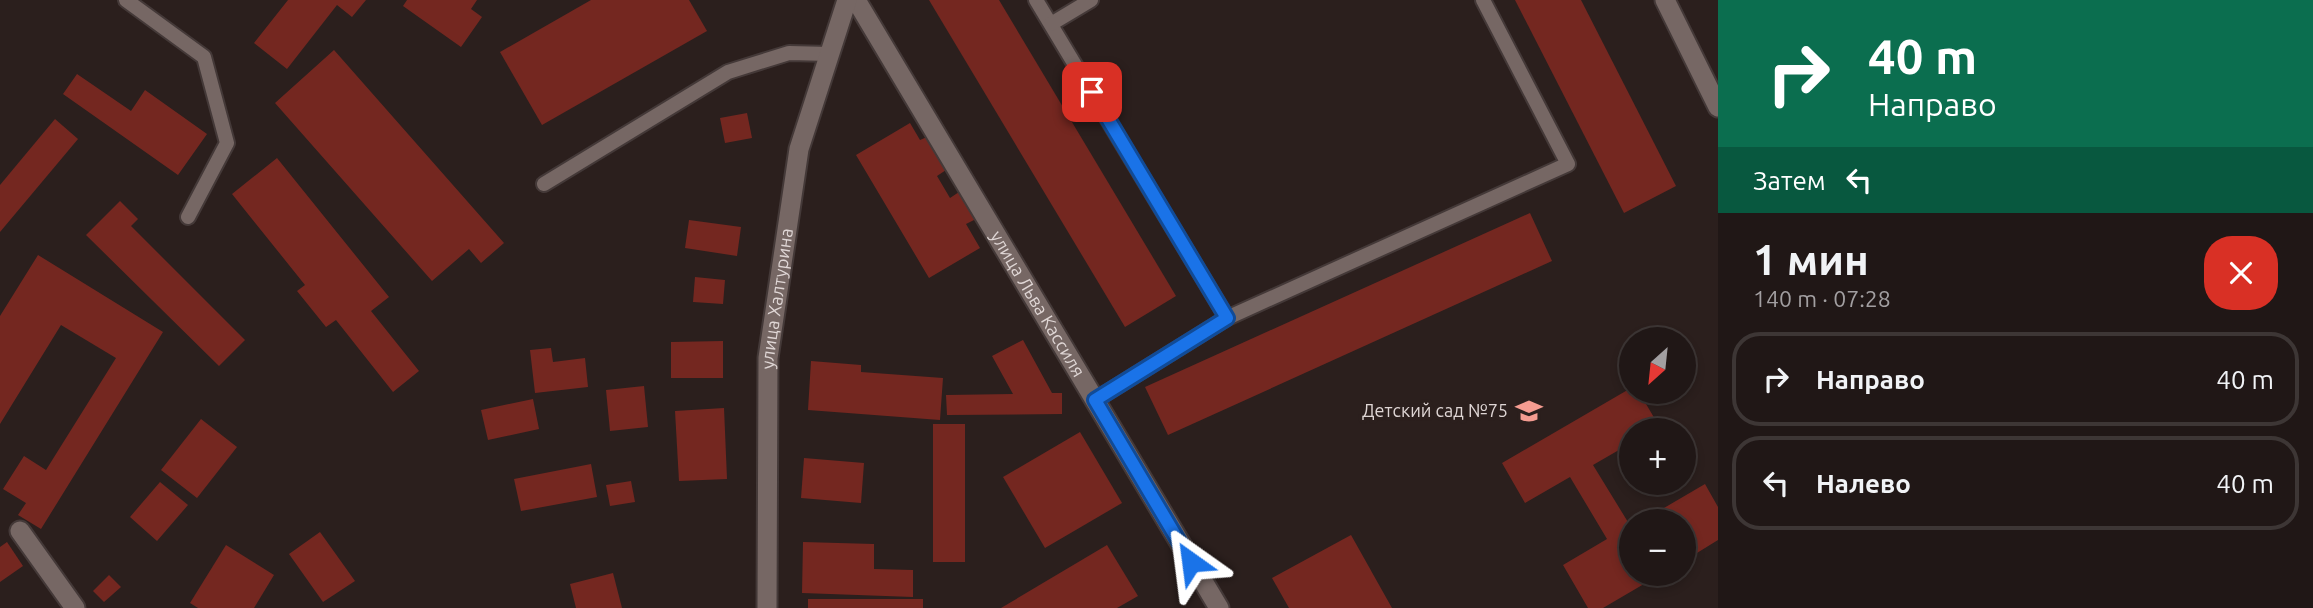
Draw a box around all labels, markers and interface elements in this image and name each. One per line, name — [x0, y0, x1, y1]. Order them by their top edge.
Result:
icon: right — [1753, 28, 1844, 119]
text: 40 m — [1868, 28, 1977, 83]
pin — [1062, 62, 1122, 122]
icon: arrive — [1073, 73, 1111, 111]
text: Направо — [1868, 86, 1997, 122]
icon: left — [1840, 161, 1878, 199]
text: Затем — [1753, 166, 1826, 195]
street label: улица Халтурина — [757, 227, 796, 369]
street label: улица Льва Кассиля — [987, 227, 1090, 380]
text: 1 мин — [1753, 236, 1869, 283]
button: close — [2204, 236, 2278, 310]
text: 140 m · 07:28 — [1753, 286, 1891, 311]
north arrow — [1619, 327, 1696, 404]
map controls — [1619, 327, 1696, 586]
icon: right — [1757, 360, 1795, 398]
text: Направо — [1816, 365, 1925, 394]
text: 40 m — [2216, 365, 2274, 394]
school or university icon: Детский сад №75 — [1514, 396, 1544, 426]
place label: Детский сад №75 — [1362, 400, 1508, 420]
button: + — [1619, 418, 1696, 495]
icon: left — [1757, 464, 1795, 502]
text: Налево — [1816, 469, 1911, 498]
text: 40 m — [2216, 469, 2274, 498]
button: − — [1619, 509, 1696, 586]
position arrow — [1154, 525, 1228, 599]

